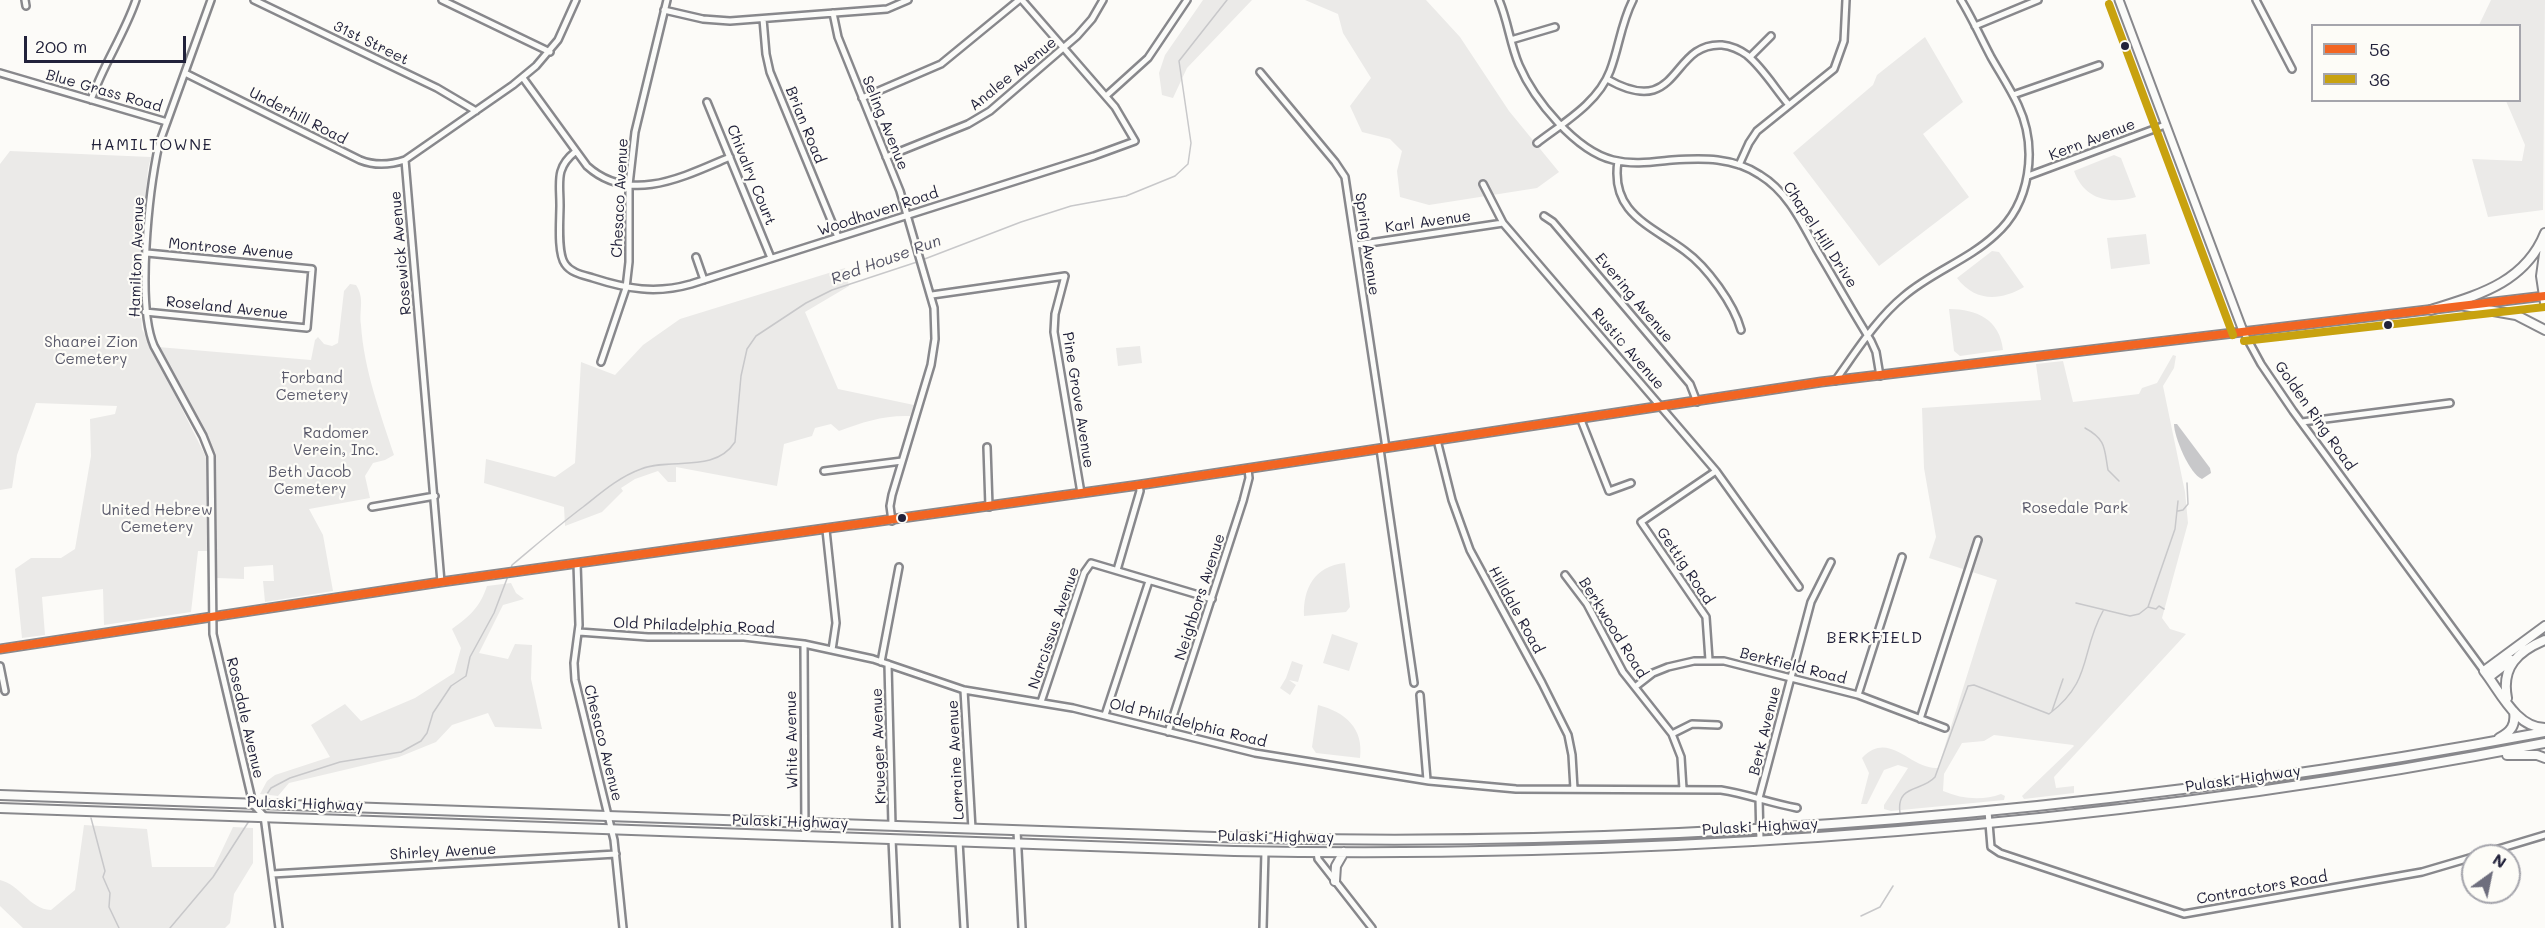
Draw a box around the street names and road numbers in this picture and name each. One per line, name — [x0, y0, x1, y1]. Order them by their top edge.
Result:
street label: 31st Street — [330, 17, 412, 69]
street label: Analee Avenue — [966, 33, 1060, 115]
street label: Blue Grass Road — [44, 66, 164, 116]
street label: Seling Avenue — [858, 73, 912, 173]
street label: Underhill Road — [246, 84, 350, 148]
street label: Brian Road — [781, 84, 829, 166]
street label: Kern Avenue — [2046, 115, 2138, 165]
street label: Chivalry Court — [723, 122, 779, 228]
street label: Chesaco Avenue — [608, 138, 632, 258]
street label: Chapel Hill Drive — [1779, 179, 1861, 291]
street label: Woodhaven Road — [815, 184, 941, 240]
street label: Rosewick Avenue — [387, 190, 415, 316]
street label: Spring Avenue — [1351, 191, 1383, 297]
street label: Hamilton Avenue — [126, 196, 148, 318]
street label: Karl Avenue — [1384, 207, 1472, 237]
street label: Montrose Avenue — [168, 235, 294, 263]
street label: Evering Avenue — [1591, 249, 1677, 347]
street label: Roseland Avenue — [165, 293, 289, 323]
street label: Rustic Avenue — [1588, 305, 1668, 393]
street label: Pine Grove Avenue — [1058, 331, 1098, 469]
street label: Golden Ring Road — [2271, 358, 2359, 474]
street label: Gettig Road — [1653, 524, 1717, 608]
street label: Neighbors Avenue — [1171, 531, 1229, 663]
street label: Hilldale Road — [1485, 563, 1547, 657]
street label: Narcissus Avenue — [1025, 564, 1083, 692]
street label: Berkwood Road — [1575, 574, 1651, 682]
street label: Old Philadelphia Road — [613, 614, 775, 638]
street label: Berkfield Road — [1738, 644, 1848, 688]
street label: Rosedale Avenue — [222, 656, 268, 780]
street label: Chesaco Avenue — [580, 683, 626, 803]
street label: Berk Avenue — [1745, 685, 1785, 777]
street label: Krueger Avenue — [868, 688, 890, 804]
street label: White Avenue — [782, 690, 802, 790]
street label: Old Philadelphia Road — [1107, 695, 1269, 751]
street label: Lorraine Avenue — [944, 700, 968, 820]
street label: Pulaski Highway — [2184, 762, 2302, 796]
street label: Pulaski Highway — [247, 793, 363, 815]
street label: Pulaski Highway — [732, 811, 848, 833]
street label: Pulaski Highway — [1701, 815, 1819, 839]
street label: Pulaski Highway — [1218, 827, 1334, 847]
street label: Shirley Avenue — [389, 840, 497, 864]
street label: Contractors Road — [2195, 868, 2329, 908]

